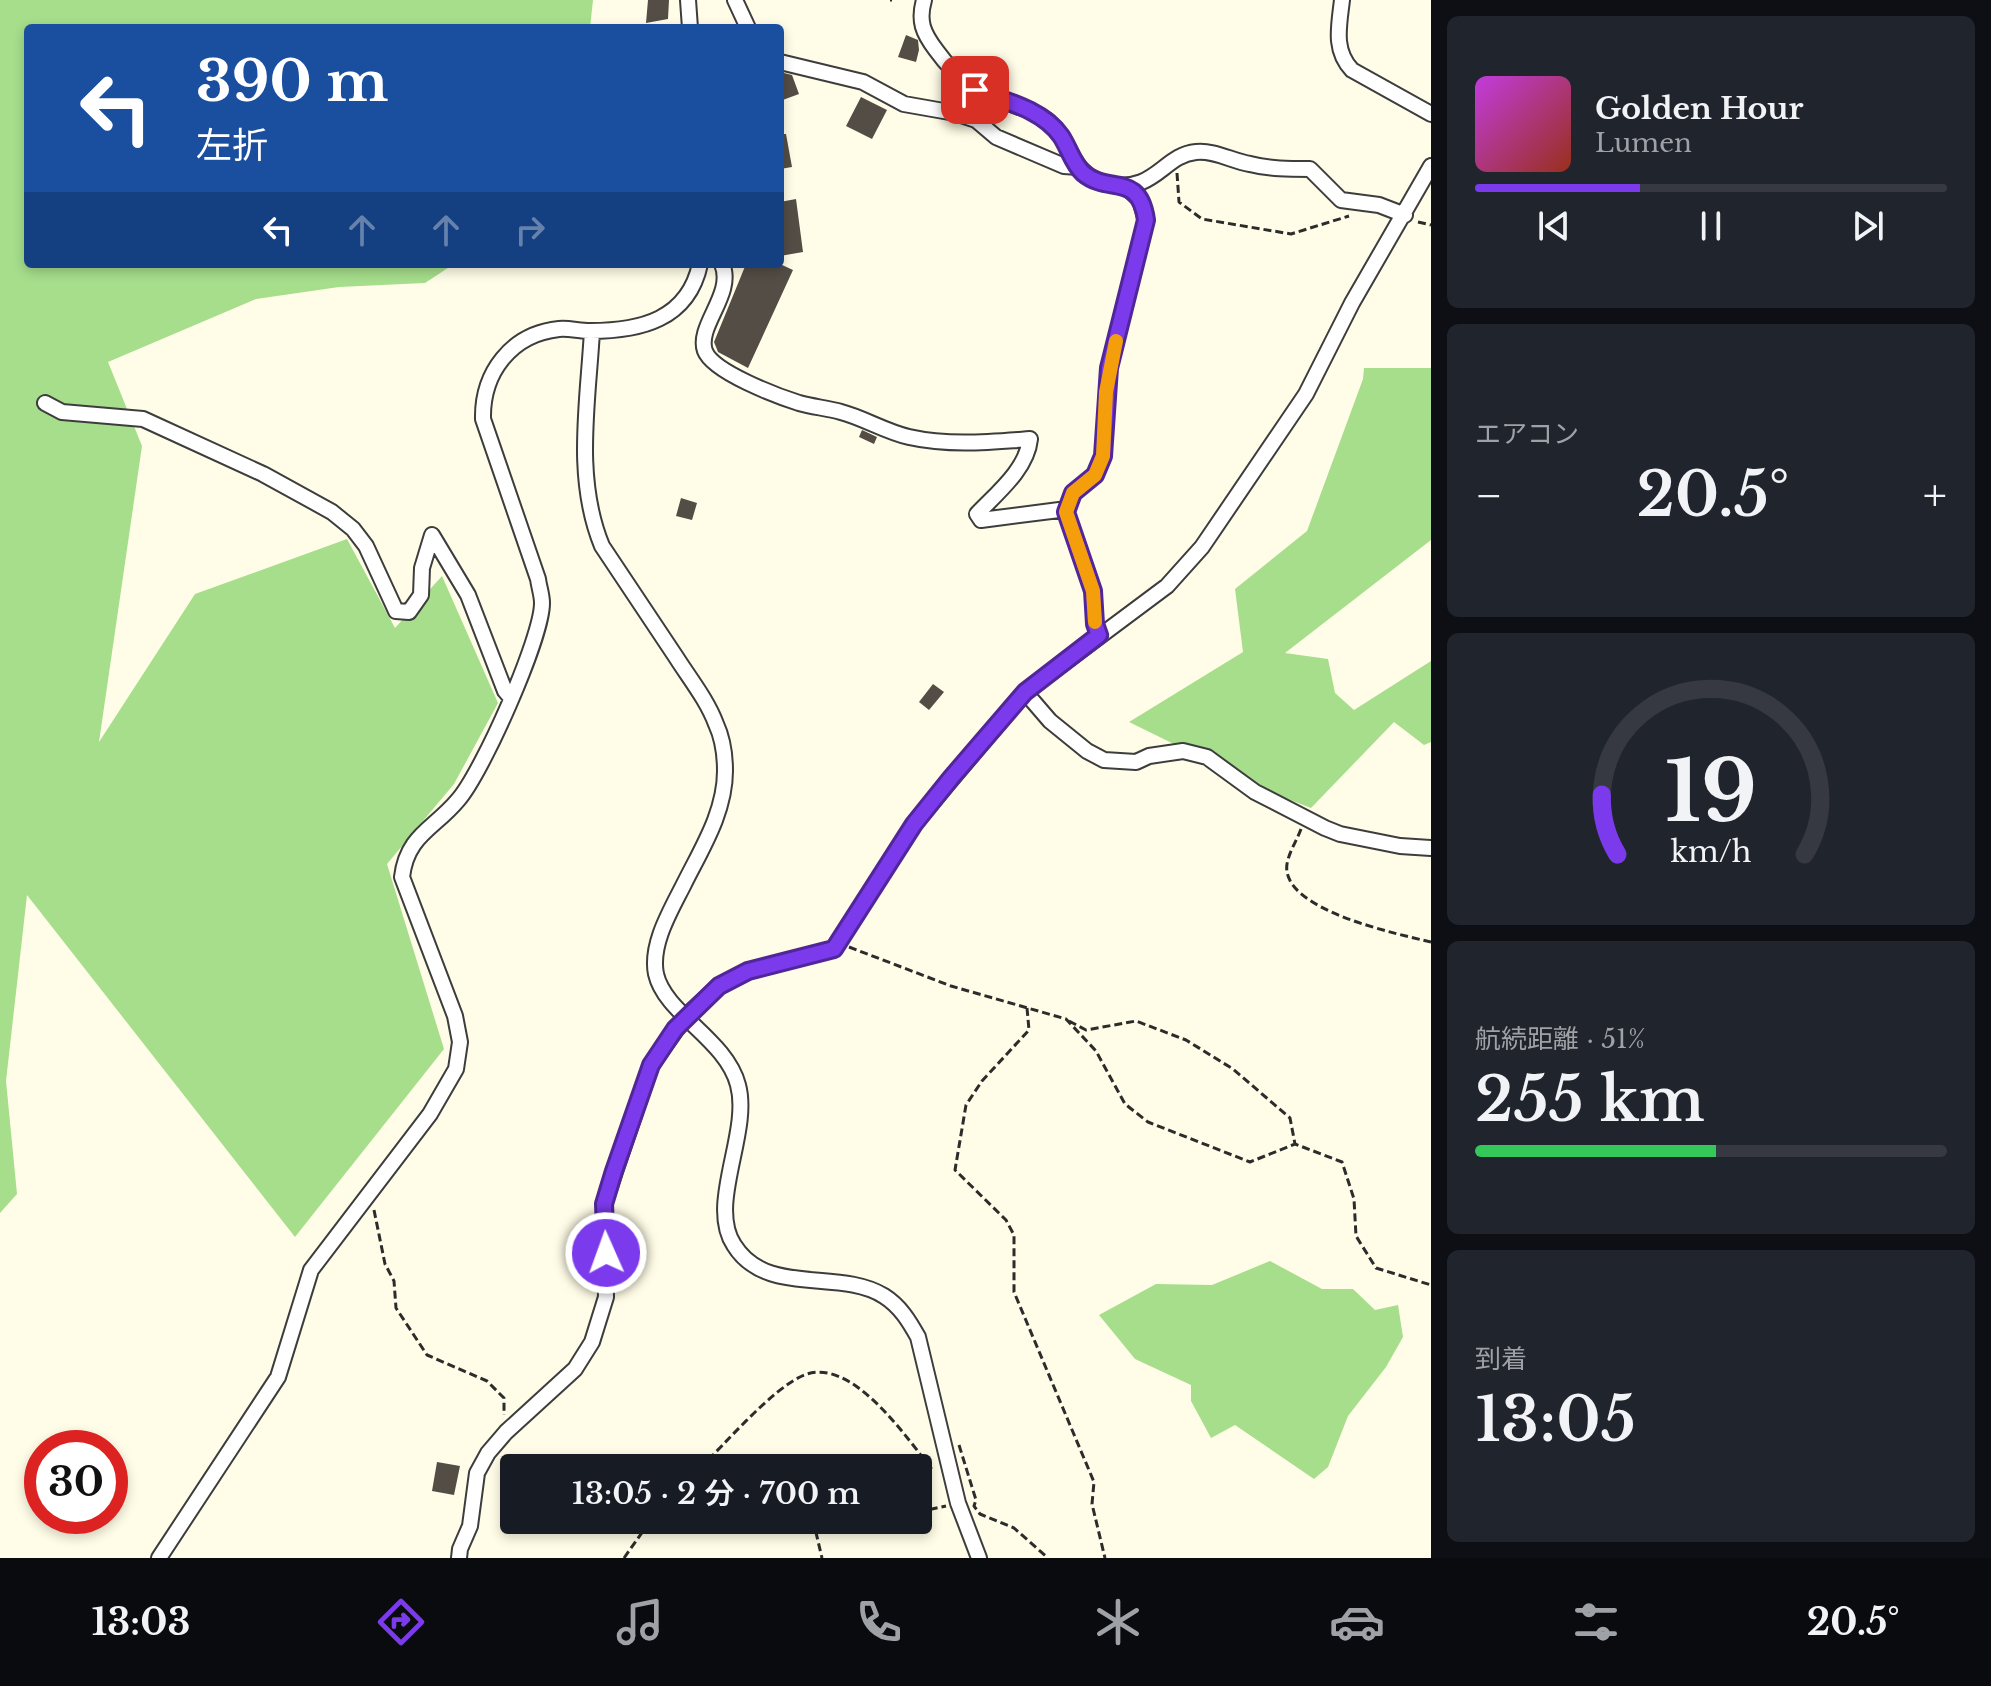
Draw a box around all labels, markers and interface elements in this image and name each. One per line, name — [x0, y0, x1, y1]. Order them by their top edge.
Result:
text: 390 m — [196, 47, 389, 116]
icon: left — [64, 56, 168, 160]
pin — [941, 56, 1009, 124]
icon: arrive — [953, 68, 997, 112]
text: Golden Hour — [1595, 90, 1804, 127]
text: 左折 — [196, 123, 268, 168]
text: Lumen — [1595, 127, 1692, 159]
icon: previous — [1532, 204, 1576, 248]
icon: pause — [1689, 204, 1733, 248]
icon: next — [1846, 204, 1890, 248]
icon: left — [256, 208, 300, 252]
icon: ahead — [340, 208, 384, 252]
icon: ahead — [424, 208, 468, 252]
icon: right — [508, 208, 552, 252]
text: エアコン — [1475, 418, 1579, 450]
text: 20.5° — [1636, 458, 1789, 532]
text: − — [1475, 468, 1503, 523]
text: + — [1923, 468, 1947, 523]
text: 19 — [1665, 740, 1757, 843]
text: km/h — [1670, 834, 1752, 870]
text: 航続距離 · 51% — [1475, 1023, 1645, 1055]
text: 255 km — [1475, 1063, 1705, 1137]
position arrow — [564, 1211, 648, 1295]
text: 到着 — [1475, 1343, 1527, 1375]
text: 13:05 — [1475, 1383, 1636, 1457]
speed limit sign: 30 — [24, 1430, 128, 1534]
text: 13:05 · 2 分 · 700 m — [572, 1475, 860, 1512]
icon: directions — [373, 1594, 429, 1650]
icon: music — [612, 1594, 668, 1650]
icon: phone — [851, 1594, 907, 1650]
icon: climate — [1090, 1594, 1146, 1650]
icon: car — [1329, 1594, 1385, 1650]
icon: filters — [1568, 1594, 1624, 1650]
text: 13:03 — [91, 1600, 190, 1645]
text: 20.5° — [1807, 1600, 1899, 1645]

